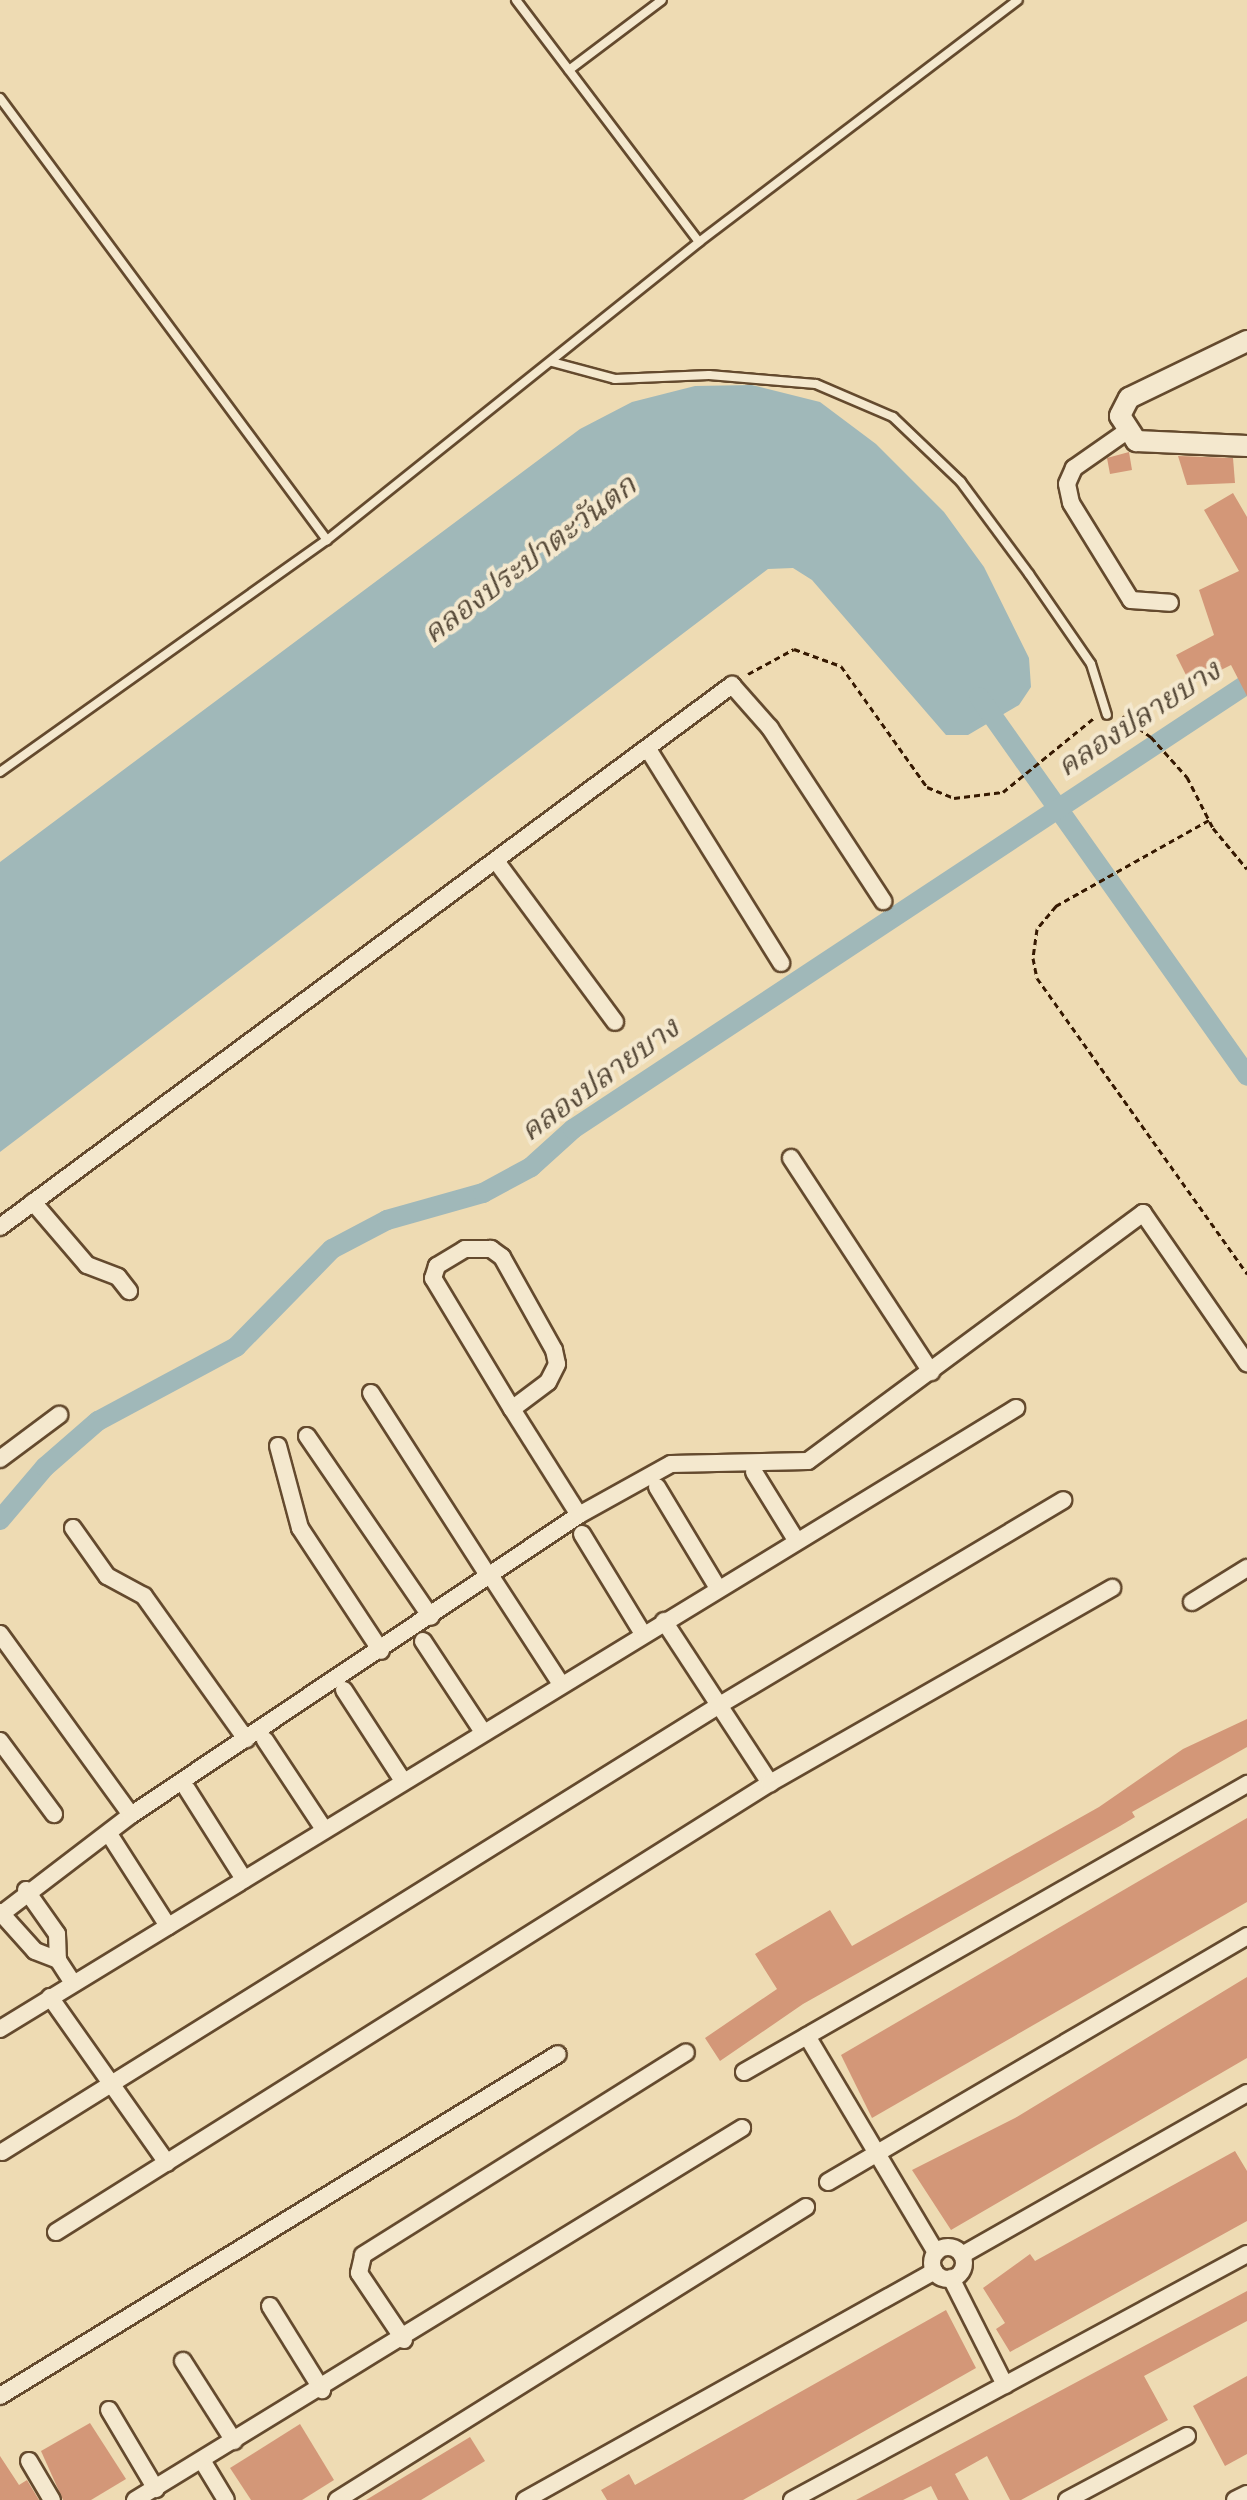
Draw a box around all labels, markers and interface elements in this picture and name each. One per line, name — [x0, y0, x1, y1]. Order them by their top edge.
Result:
water label: คลองประปาตะวันตก — [416, 468, 644, 652]
water label: คลองปลายบาง — [1051, 653, 1227, 785]
water label: คลองปลายบาง — [514, 1010, 686, 1150]

